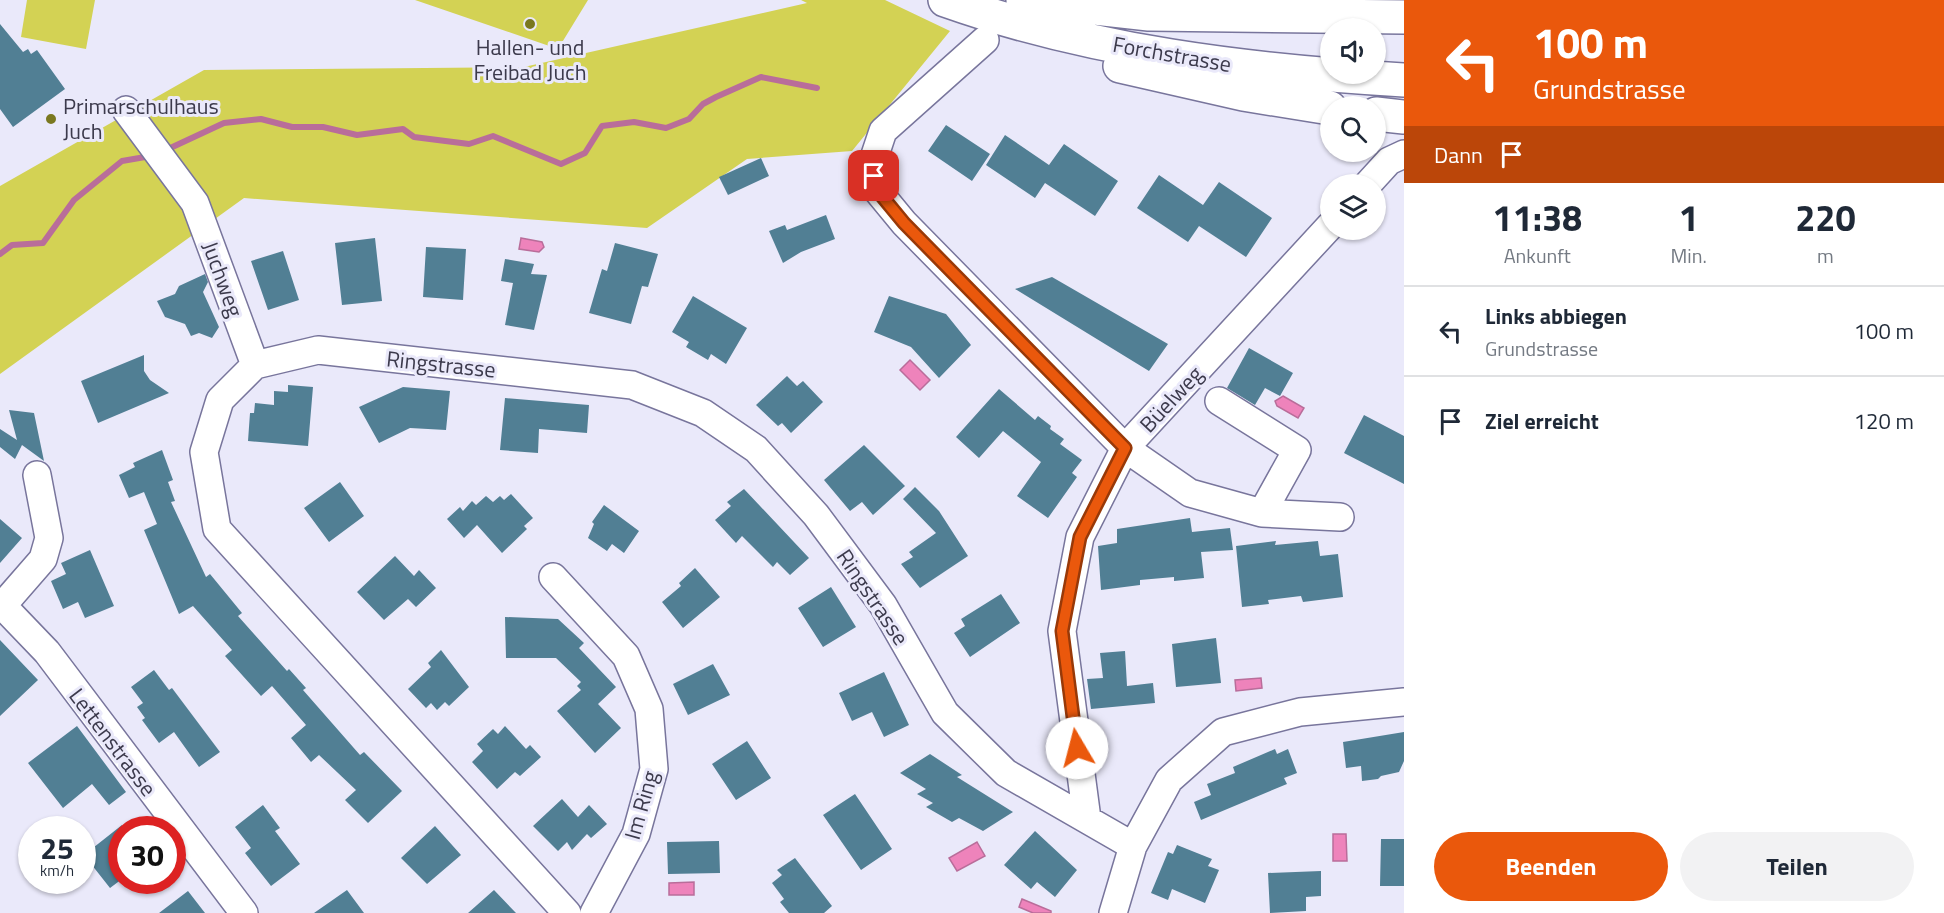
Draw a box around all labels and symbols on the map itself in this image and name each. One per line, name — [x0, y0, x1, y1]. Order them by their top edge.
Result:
marker: Hallen- und Freibad Juch — [523, 17, 537, 31]
street label: Forchstrasse — [1110, 27, 1234, 81]
place label: Hallen- und Freibad Juch — [474, 30, 586, 89]
place label: Primarschulhaus Juch — [63, 89, 219, 148]
marker: Primarschulhaus Juch — [44, 112, 58, 126]
pin — [848, 150, 899, 201]
street label: Juchweg — [194, 236, 252, 322]
street label: Ringstrasse — [385, 341, 497, 387]
street label: Büelweg — [1131, 358, 1211, 440]
street label: Ringstrasse — [828, 542, 918, 652]
street label: Lettenstrasse — [61, 681, 165, 803]
position arrow — [1045, 716, 1109, 780]
street label: Im Ring — [615, 767, 667, 843]
speed limit sign: 30 — [108, 816, 186, 894]

